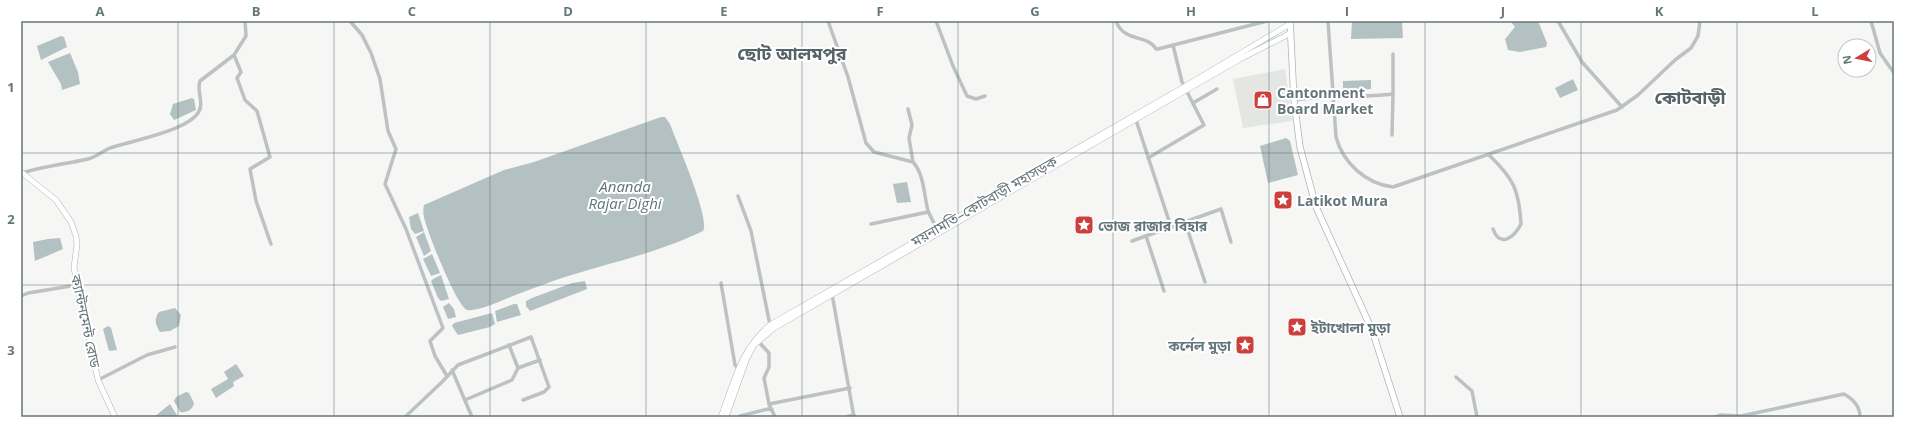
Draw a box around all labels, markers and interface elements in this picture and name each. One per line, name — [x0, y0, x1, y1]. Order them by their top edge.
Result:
text: A — [96, 2, 105, 20]
text: B — [252, 2, 261, 20]
text: C — [408, 2, 416, 20]
text: D — [563, 2, 573, 20]
text: E — [720, 2, 728, 20]
text: F — [876, 2, 884, 20]
text: G — [1030, 2, 1040, 20]
text: H — [1186, 2, 1196, 20]
text: I — [1345, 2, 1349, 20]
text: J — [1500, 2, 1505, 20]
text: K — [1655, 2, 1664, 20]
text: L — [1811, 2, 1819, 20]
north arrow — [1837, 38, 1877, 78]
district label: ছোট আলমপুর — [737, 41, 848, 65]
text: N — [1838, 54, 1855, 66]
text: 1 — [7, 78, 15, 96]
place label: Cantonment Board Market — [1277, 83, 1373, 118]
district label: কোটবাড়ী — [1655, 85, 1726, 109]
shop icon: Cantonment Board Market — [1252, 89, 1274, 111]
street label: ময়নামতি–কোটবাড়ী মহাসড়ক — [907, 151, 1061, 251]
water label: Ananda Rajar Dighi — [588, 176, 662, 213]
place icon: Latikot Mura — [1272, 189, 1294, 211]
place label: Latikot Mura — [1297, 191, 1388, 210]
text: 2 — [7, 210, 15, 228]
place icon: ভোজ রাজার বিহার — [1073, 214, 1095, 236]
place label: ভোজ রাজার বিহার — [1098, 216, 1208, 235]
street label: ক্যান্টনমেন্ট রোড — [67, 272, 105, 370]
place icon: ইটাখোলা মুড়া — [1286, 316, 1308, 338]
place label: ইটাখোলা মুড়া — [1310, 318, 1391, 337]
place icon: কর্নেল মুড়া — [1234, 334, 1256, 356]
place label: কর্নেল মুড়া — [1167, 336, 1232, 355]
text: 3 — [7, 341, 15, 359]

